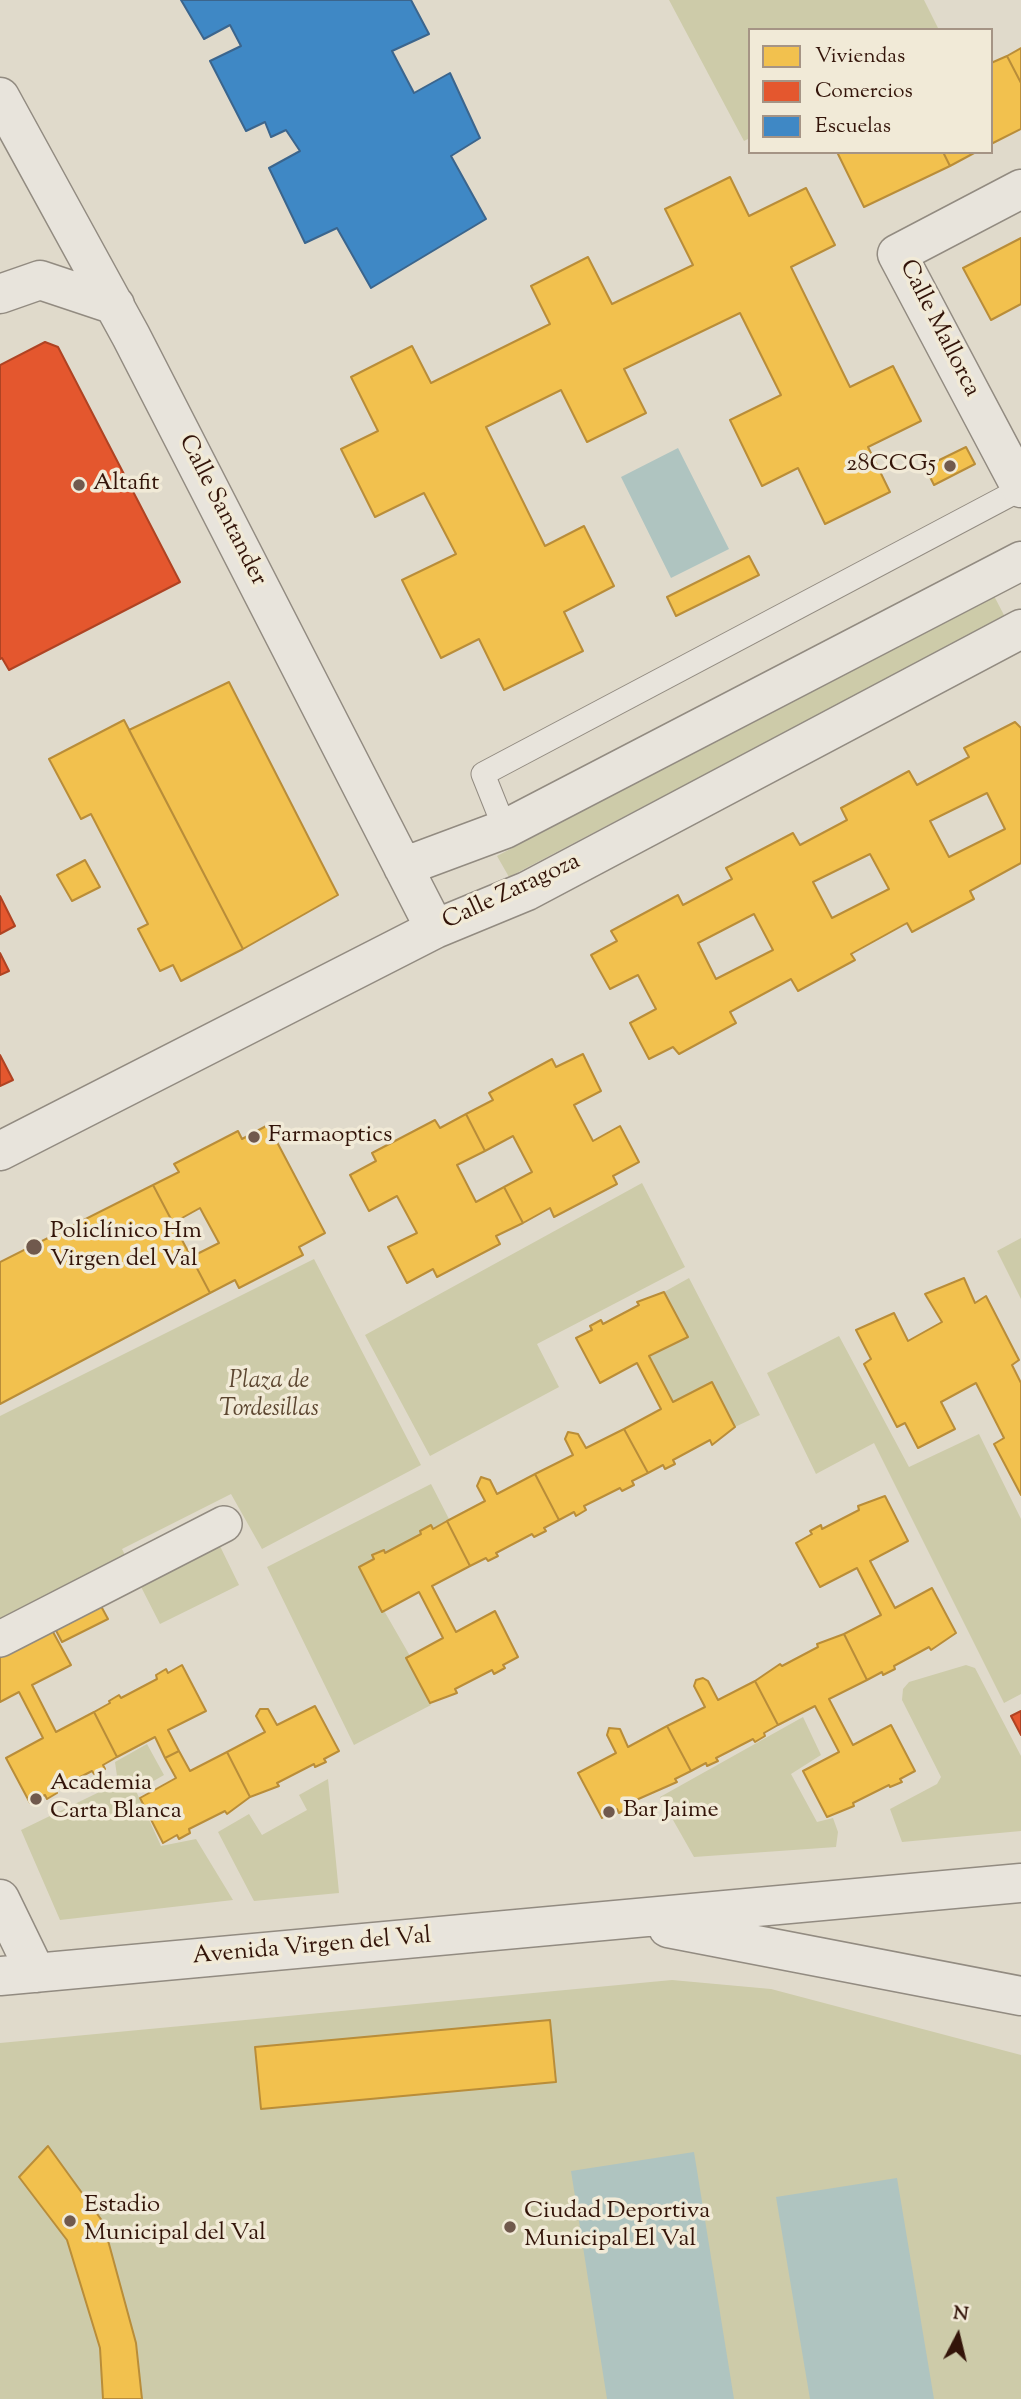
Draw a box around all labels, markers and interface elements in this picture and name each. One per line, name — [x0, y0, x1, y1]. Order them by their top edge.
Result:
legend — [748, 28, 993, 154]
text: Viviendas — [815, 42, 905, 72]
text: Comercios — [815, 77, 913, 107]
text: Escuelas — [815, 112, 891, 142]
street label: Calle Mallorca — [891, 256, 985, 402]
street label: Calle Santander — [171, 431, 271, 591]
place label: 28CCG5 — [846, 452, 936, 480]
marker: 28CCG5 — [942, 458, 958, 474]
place label: Altafit — [93, 471, 159, 499]
marker: Altafit — [71, 477, 87, 493]
street label: Calle Zaragoza — [439, 849, 585, 937]
place label: Farmaoptics — [268, 1123, 393, 1151]
marker: Farmaoptics — [246, 1129, 262, 1145]
place label: Policlínico Hm Virgen del Val — [50, 1219, 202, 1275]
marker: Policlínico Hm Virgen del Val — [24, 1237, 44, 1257]
park label: Plaza de Tordesillas — [219, 1369, 319, 1425]
place label: Academia Carta Blanca — [50, 1771, 182, 1827]
marker: Academia Carta Blanca — [28, 1791, 44, 1807]
place label: Bar Jaime — [623, 1798, 719, 1826]
marker: Bar Jaime — [601, 1804, 617, 1820]
street label: Avenida Virgen del Val — [191, 1923, 433, 1973]
place label: Estadio Municipal del Val — [84, 2193, 266, 2249]
place label: Ciudad Deportiva Municipal El Val — [524, 2199, 710, 2255]
marker: Estadio Municipal del Val — [62, 2213, 78, 2229]
marker: Ciudad Deportiva Municipal El Val — [502, 2219, 518, 2235]
text: N — [951, 2300, 970, 2329]
north arrow — [923, 2301, 993, 2371]

